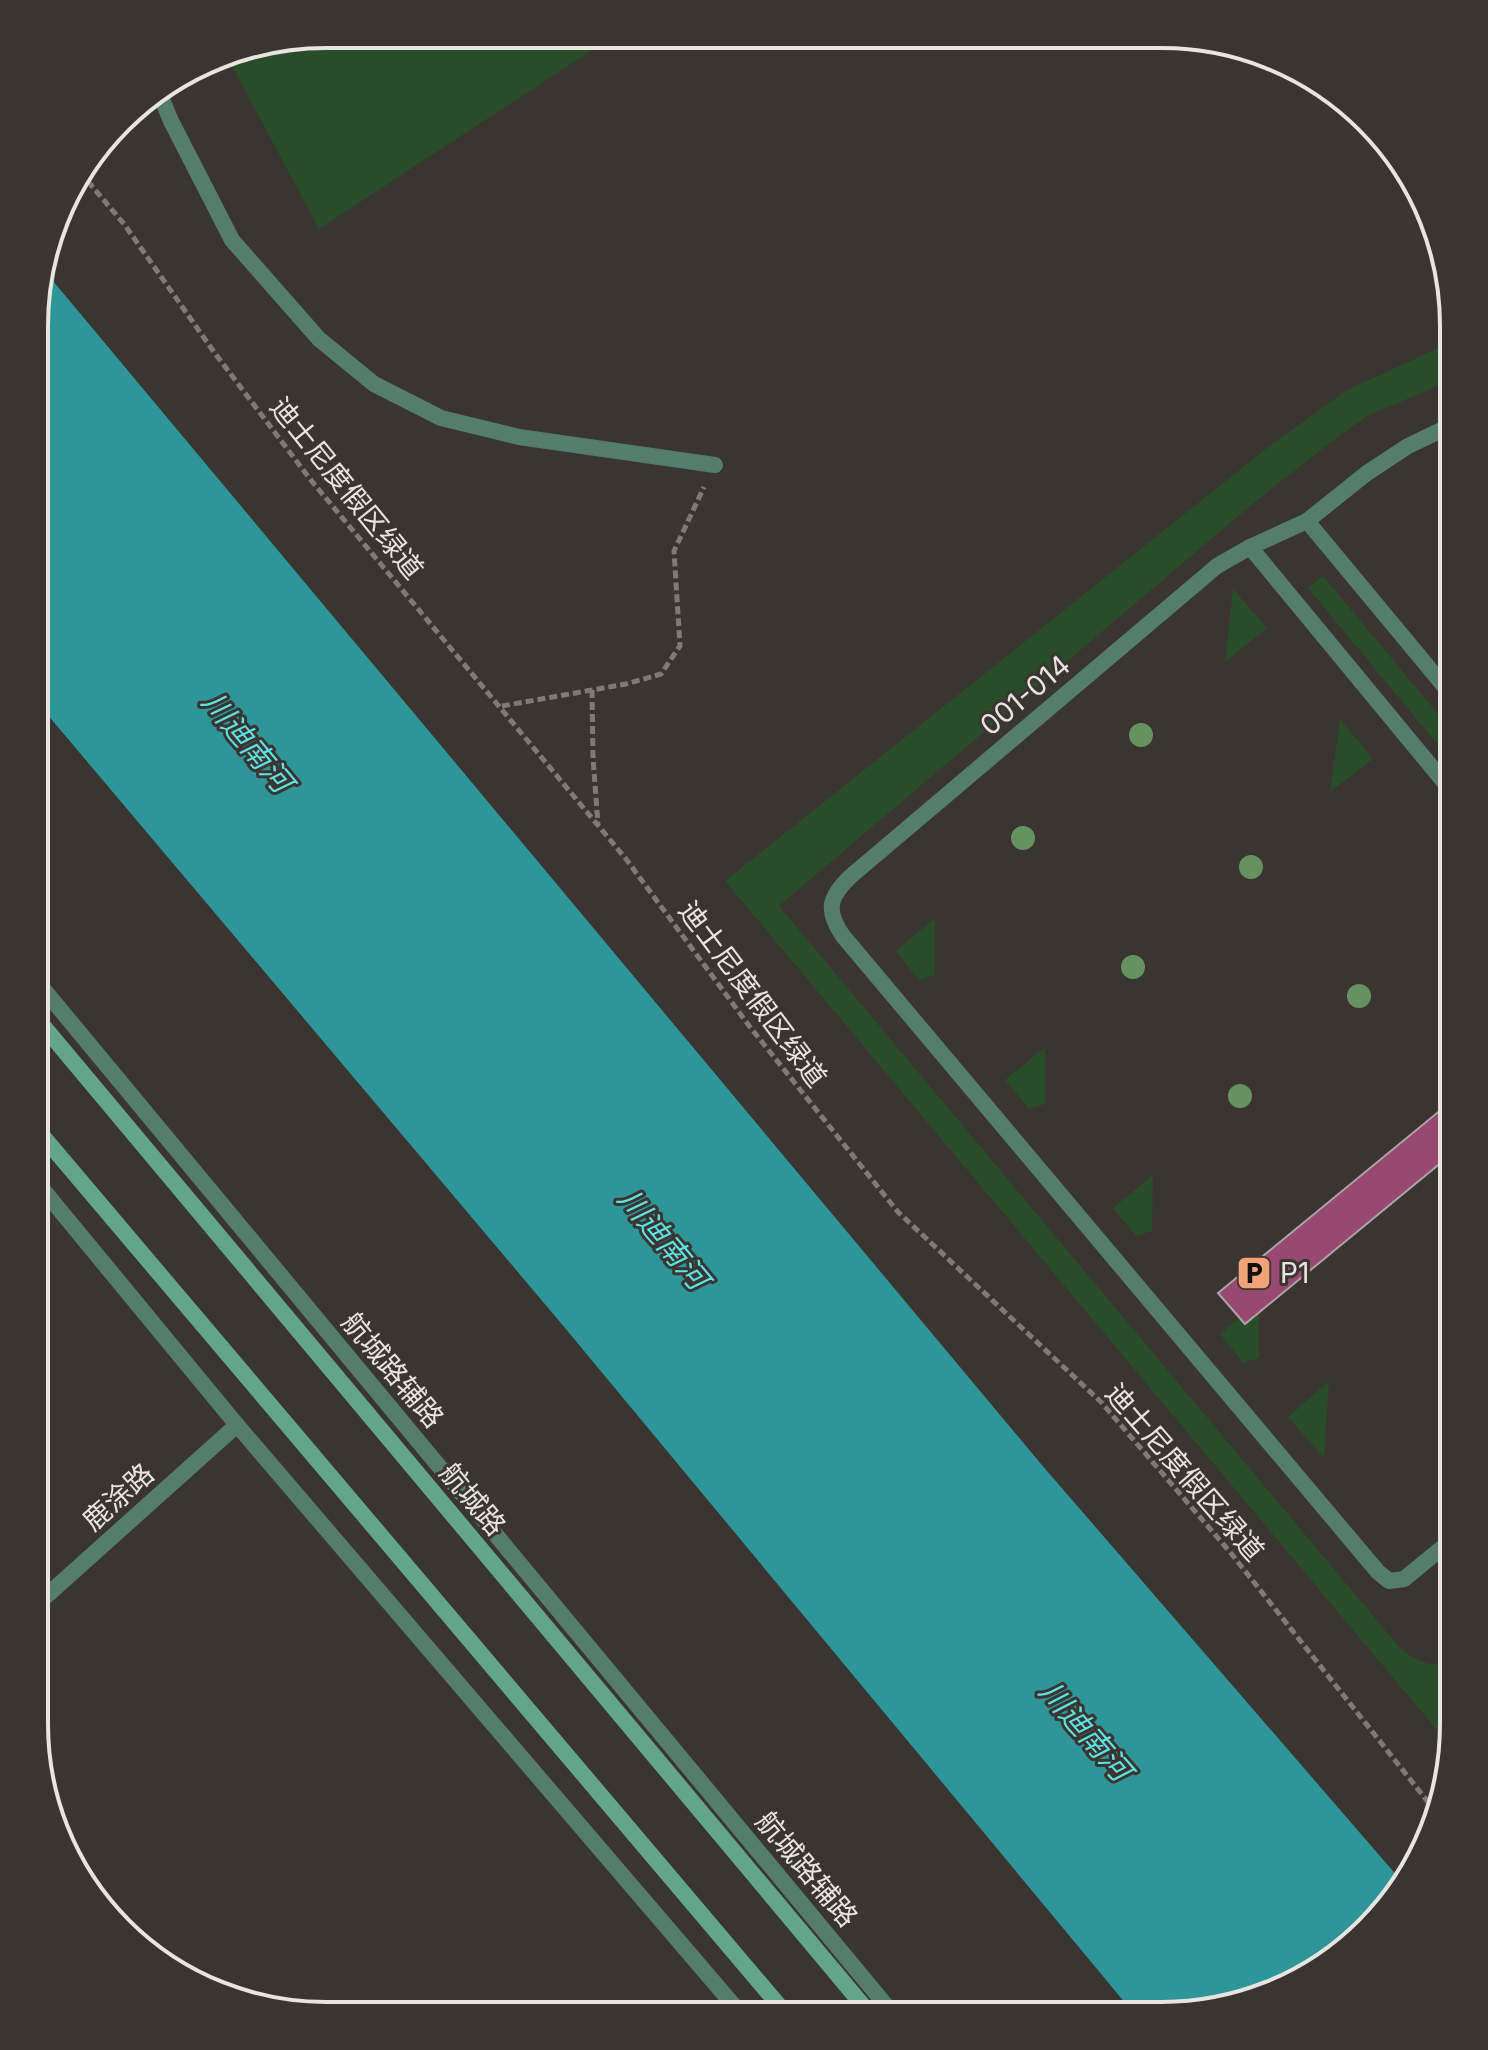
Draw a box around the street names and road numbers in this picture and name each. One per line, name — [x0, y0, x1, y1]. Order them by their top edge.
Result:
street label: 迪士尼度假区绿道 — [263, 390, 431, 586]
street label: 001-014 — [973, 648, 1077, 742]
street label: 迪士尼度假区绿道 — [672, 894, 834, 1094]
street label: 航城路辅路 — [335, 1305, 451, 1435]
street label: 迪士尼度假区绿道 — [1099, 1376, 1271, 1568]
street label: 鹿涂路 — [75, 1456, 161, 1538]
street label: 航城路 — [433, 1456, 513, 1542]
street label: 航城路辅路 — [749, 1804, 865, 1934]

